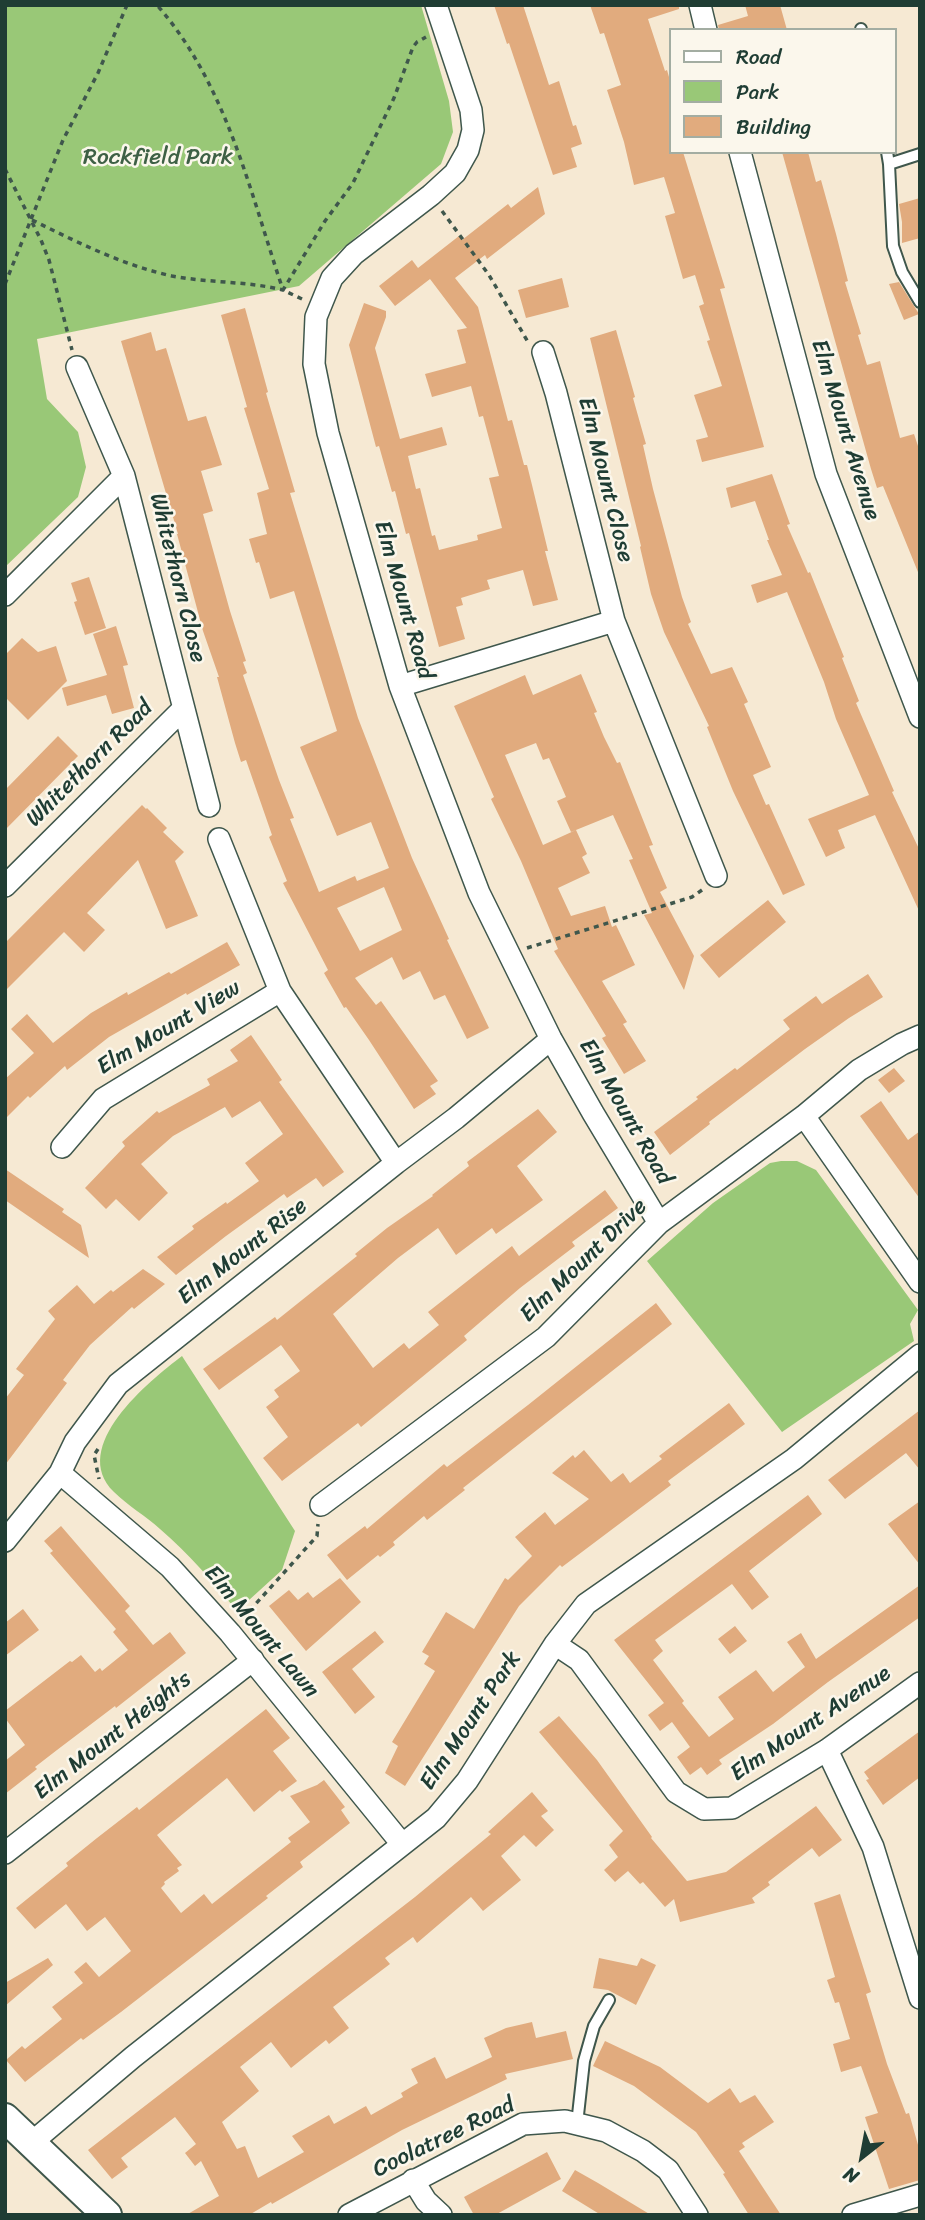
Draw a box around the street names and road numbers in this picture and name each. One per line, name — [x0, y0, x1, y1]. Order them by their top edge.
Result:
street label: Elm Mount Avenue — [804, 336, 886, 524]
street label: Elm Mount Close — [571, 395, 639, 565]
street label: Whitethorn Close — [143, 490, 211, 666]
street label: Elm Mount Road — [367, 518, 439, 682]
street label: Whitethorn Road — [21, 695, 159, 833]
street label: Elm Mount View — [93, 974, 245, 1082]
street label: Elm Mount Road — [572, 1034, 678, 1190]
street label: Elm Mount Rise — [173, 1193, 313, 1311]
street label: Elm Mount Drive — [515, 1193, 653, 1329]
street label: Elm Mount Lawn — [198, 1560, 324, 1704]
street label: Elm Mount Park — [414, 1646, 528, 1796]
street label: Elm Mount Avenue — [726, 1660, 896, 1788]
street label: Elm Mount Heights — [29, 1666, 197, 1806]
street label: Coolatree Road — [369, 2092, 519, 2184]

